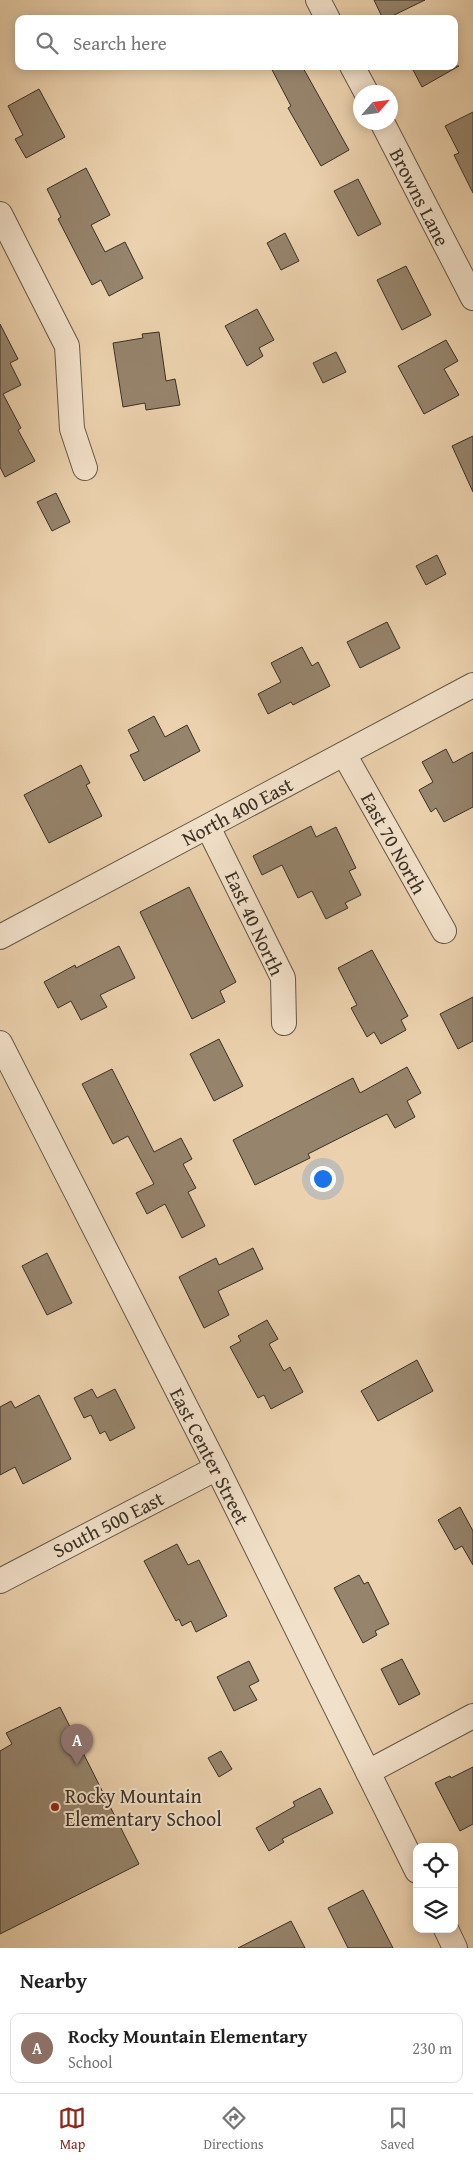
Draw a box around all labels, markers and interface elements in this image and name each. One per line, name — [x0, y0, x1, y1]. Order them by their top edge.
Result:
search box — [15, 15, 458, 70]
icon: search — [33, 29, 61, 57]
text: Search here — [73, 29, 167, 57]
north arrow — [353, 85, 398, 130]
street label: Browns Lane — [383, 143, 457, 251]
street label: North 400 East — [176, 770, 298, 852]
street label: East 70 North — [354, 787, 434, 899]
street label: East 40 North — [218, 866, 292, 980]
your location — [310, 1166, 336, 1192]
street label: East Center Street — [163, 1383, 257, 1529]
street label: South 500 East — [47, 1484, 169, 1564]
pin: A — [61, 1724, 93, 1765]
place label: Rocky Mountain Elementary School — [65, 1781, 222, 1833]
marker: Rocky Mountain Elementary School — [49, 1801, 61, 1813]
map controls — [413, 1843, 458, 1933]
button: locate — [413, 1843, 458, 1888]
button: layers — [413, 1888, 458, 1933]
text: Nearby — [20, 1965, 87, 1996]
text: Rocky Mountain Elementary — [68, 2022, 308, 2050]
text: A — [32, 2036, 42, 2060]
text: 230 m — [412, 2036, 452, 2060]
text: School — [68, 2050, 112, 2074]
tab: Map — [58, 2104, 86, 2154]
tab: Directions — [203, 2104, 264, 2154]
tab: Saved — [381, 2104, 415, 2154]

